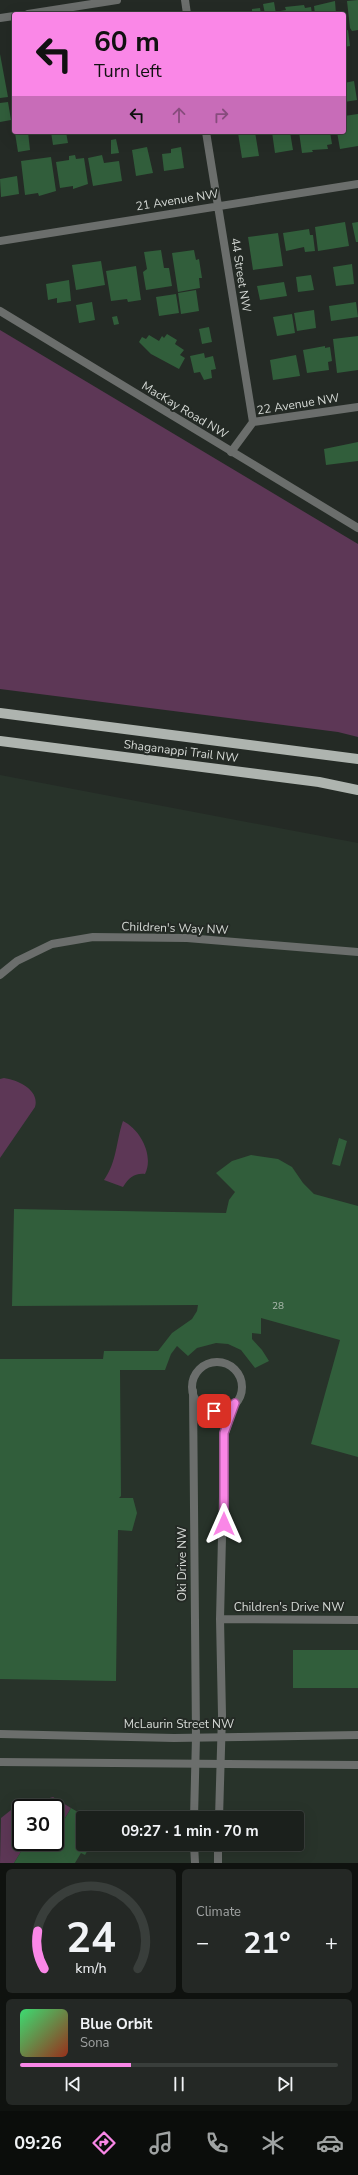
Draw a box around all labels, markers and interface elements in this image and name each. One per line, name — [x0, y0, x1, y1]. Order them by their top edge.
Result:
text: 60 m — [94, 23, 160, 61]
icon: left — [28, 28, 80, 80]
text: Turn left — [94, 59, 162, 83]
icon: left — [126, 104, 148, 126]
icon: ahead — [168, 104, 190, 126]
icon: right — [210, 104, 232, 126]
street label: 21 Avenue NW — [135, 186, 219, 214]
street label: 44 Street NW — [227, 237, 255, 313]
street label: MacKay Road NW — [139, 378, 231, 442]
street label: 22 Avenue NW — [256, 390, 340, 418]
street label: Shaganappi Trail NW — [123, 736, 239, 766]
street label: Children's Way NW — [121, 918, 229, 938]
house number: 28 — [272, 1299, 284, 1313]
pin — [197, 1394, 231, 1428]
icon: arrive — [203, 1400, 225, 1422]
position arrow — [203, 1503, 245, 1545]
street label: Oki Drive NW — [174, 1527, 190, 1601]
street label: Children's Drive NW — [234, 1599, 344, 1615]
street label: McLaurin Street NW — [124, 1716, 234, 1732]
speed limit sign: 30 — [12, 1799, 64, 1851]
text: 09:27 · 1 min · 70 m — [121, 1821, 259, 1841]
text: Climate — [196, 1903, 241, 1921]
text: 24 — [66, 1910, 116, 1967]
text: 21° — [243, 1923, 291, 1964]
text: − — [196, 1928, 209, 1958]
text: + — [325, 1928, 338, 1958]
text: km/h — [75, 1959, 107, 1978]
text: Blue Orbit — [80, 2014, 152, 2034]
text: Sona — [80, 2034, 110, 2052]
icon: previous — [62, 2073, 84, 2095]
icon: pause — [168, 2073, 190, 2095]
icon: next — [274, 2073, 296, 2095]
icon: directions — [90, 2129, 118, 2157]
icon: music — [147, 2129, 175, 2157]
icon: phone — [203, 2129, 231, 2157]
icon: climate — [259, 2129, 287, 2157]
icon: car — [316, 2129, 344, 2157]
text: 09:26 — [14, 2131, 62, 2155]

